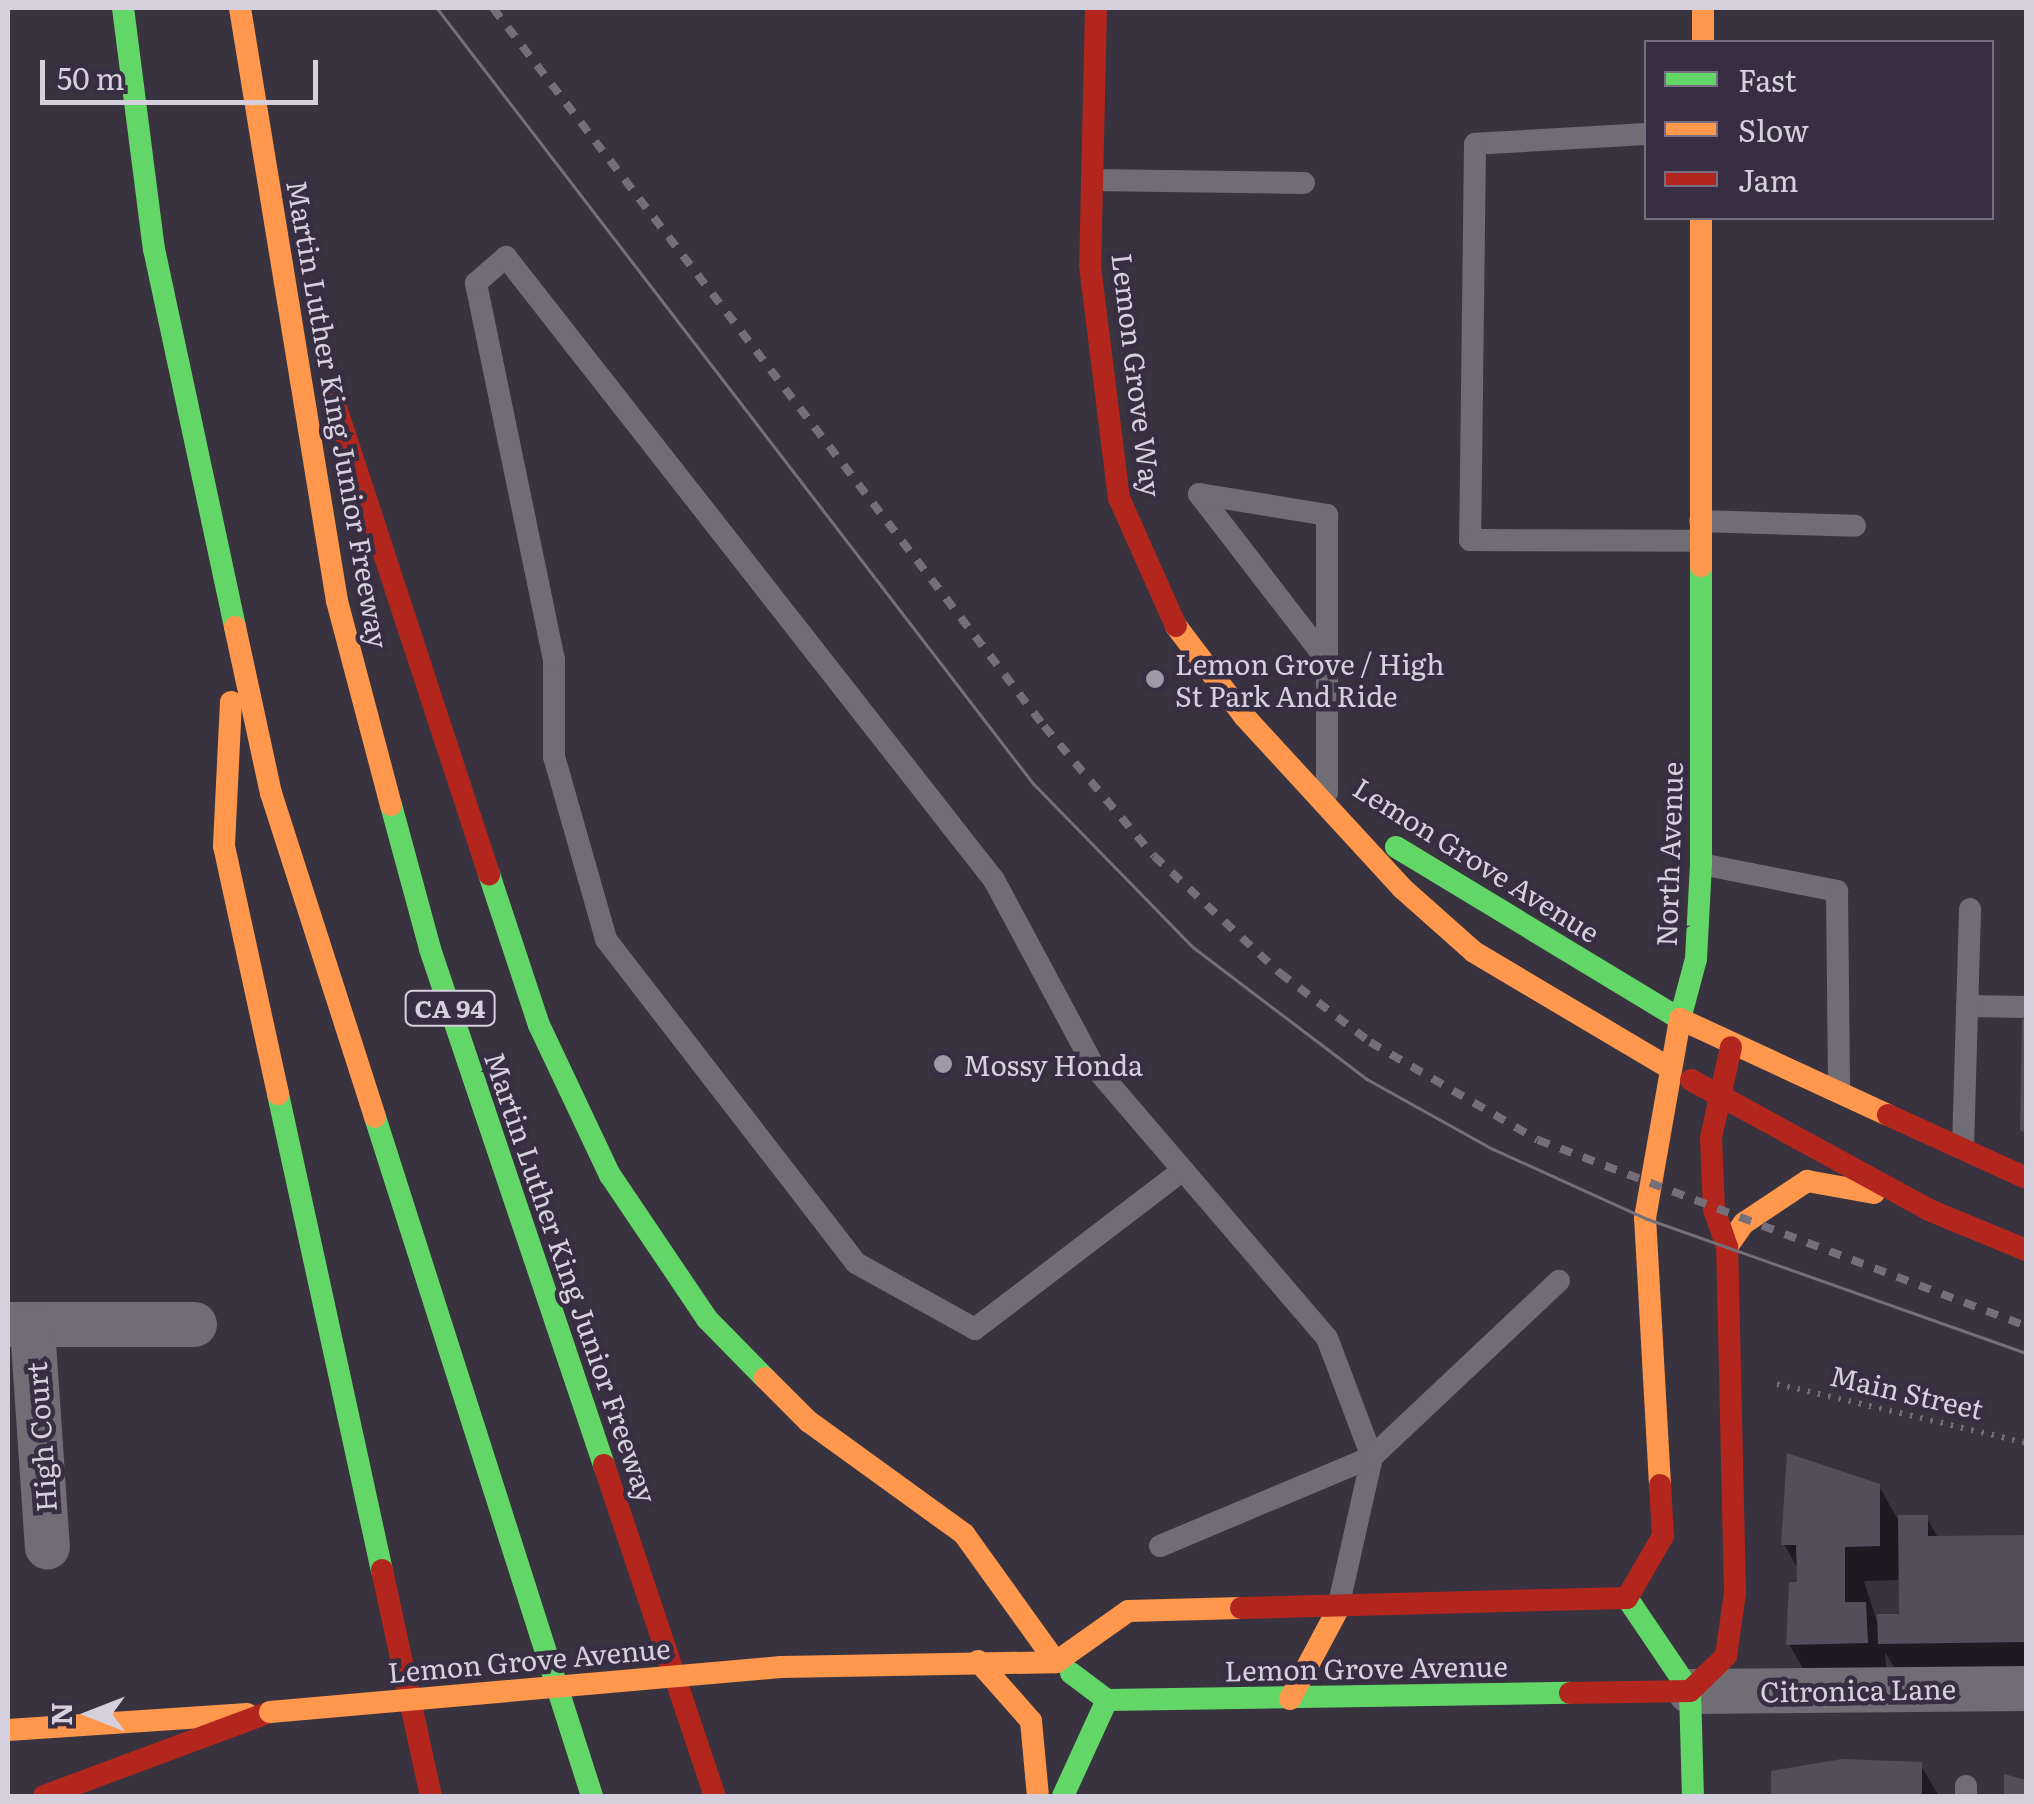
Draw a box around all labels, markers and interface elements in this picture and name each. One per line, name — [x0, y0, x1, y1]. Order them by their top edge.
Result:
scale bar — [45, 40, 322, 102]
legend — [1644, 40, 1994, 220]
text: 50 m — [57, 55, 125, 99]
text: Fast — [1738, 57, 1797, 101]
text: Slow — [1738, 107, 1809, 151]
text: Jam — [1738, 157, 1798, 201]
street label: Martin Luther King Junior Freeway — [281, 177, 397, 651]
street label: Lemon Grove Way — [1106, 251, 1170, 499]
place label: Lemon Grove / High St Park And Ride — [1175, 646, 1445, 712]
marker: Lemon Grove / High St Park And Ride — [1144, 668, 1166, 690]
street label: North Avenue — [1648, 761, 1688, 947]
street label: Lemon Grove Avenue — [1348, 770, 1606, 948]
road number: CA 94 — [402, 988, 498, 1028]
street label: Martin Luther King Junior Freeway — [479, 1047, 665, 1507]
place label: Mossy Honda — [963, 1047, 1143, 1081]
marker: Mossy Honda — [932, 1053, 954, 1075]
street label: Main Street — [1827, 1357, 1987, 1425]
street label: High Court — [18, 1361, 62, 1513]
street label: Lemon Grove Avenue — [386, 1630, 672, 1688]
street label: Lemon Grove Avenue — [1224, 1648, 1508, 1686]
north arrow — [40, 1664, 140, 1764]
street label: Citronica Lane — [1760, 1670, 1956, 1708]
text: N — [39, 1702, 81, 1726]

